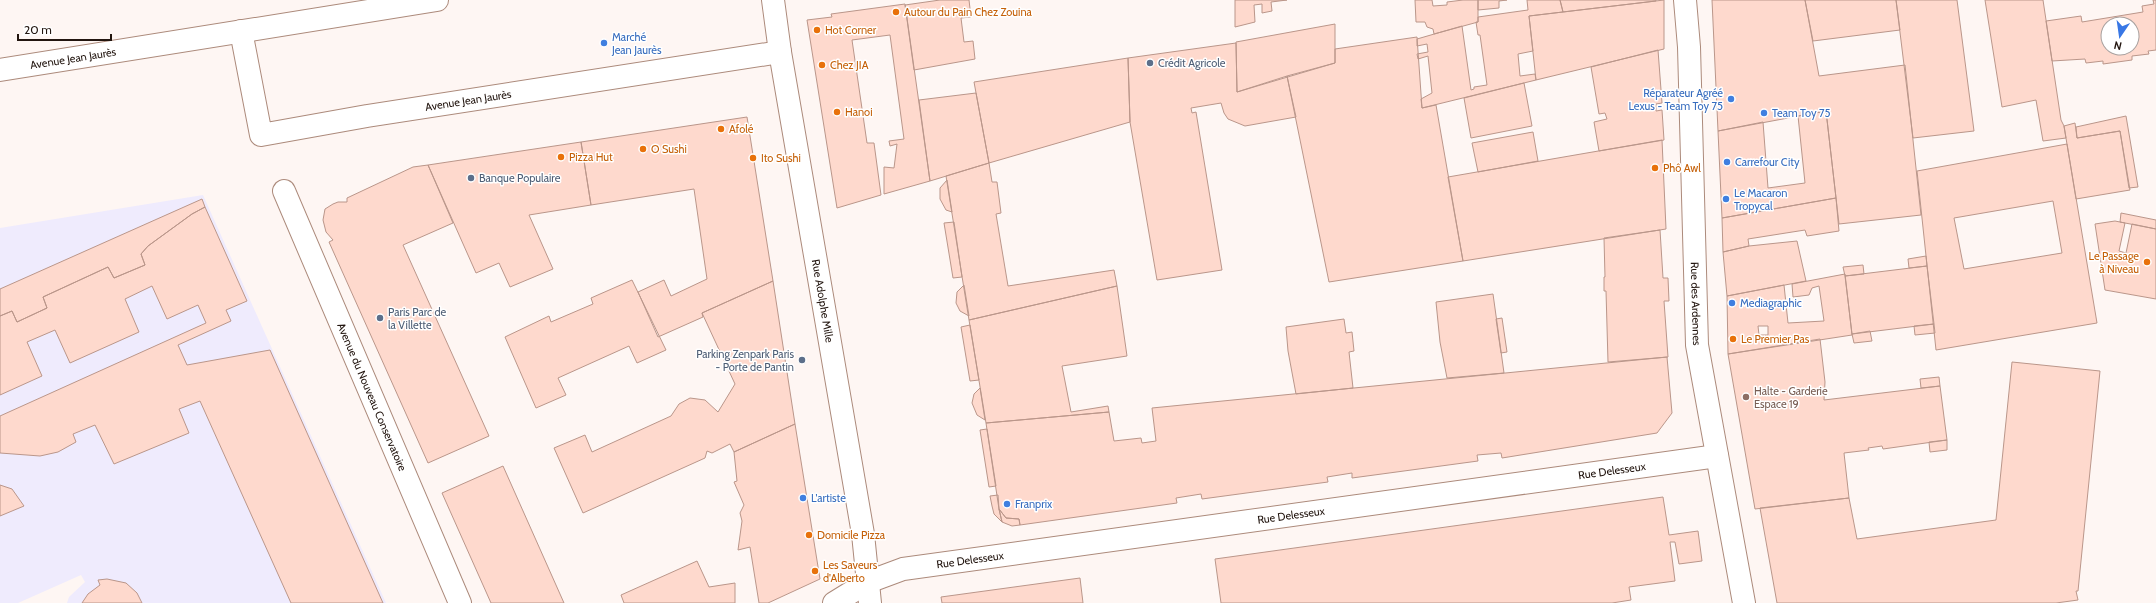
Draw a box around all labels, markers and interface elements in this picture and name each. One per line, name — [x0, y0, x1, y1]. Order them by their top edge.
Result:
place label: Autour du Pain Chez Zouina — [904, 5, 1033, 19]
marker: Autour du Pain Chez Zouina — [891, 7, 901, 17]
scale bar — [18, 16, 111, 42]
north arrow — [2100, 16, 2140, 56]
text: 20 m — [24, 22, 52, 37]
place label: Hot Corner — [825, 23, 877, 37]
marker: Hot Corner — [812, 25, 822, 35]
place label: Marché Jean Jaurès — [611, 30, 662, 57]
marker: Marché Jean Jaurès — [599, 38, 609, 48]
text: N — [2112, 38, 2123, 53]
street label: Avenue Jean Jaurès — [29, 44, 118, 72]
place label: Crédit Agricole — [1158, 56, 1226, 70]
place label: Chez JIA — [830, 58, 869, 72]
marker: Crédit Agricole — [1145, 58, 1155, 68]
marker: Chez JIA — [817, 60, 827, 70]
place label: Réparateur Agréé Lexus - Team Toy 75 — [1628, 86, 1723, 113]
street label: Avenue Jean Jaurès — [424, 87, 513, 114]
marker: Réparateur Agréé Lexus - Team Toy 75 — [1726, 94, 1736, 104]
place label: Hanoi — [845, 105, 872, 119]
place label: Team Toy 75 — [1772, 106, 1831, 120]
marker: Hanoi — [832, 107, 842, 117]
marker: Team Toy 75 — [1759, 108, 1769, 118]
place label: Afolé — [729, 122, 754, 136]
marker: Afolé — [716, 124, 726, 134]
place label: O Sushi — [651, 142, 687, 156]
marker: O Sushi — [638, 144, 648, 154]
place label: Pizza Hut — [569, 150, 613, 164]
place label: Ito Sushi — [761, 151, 801, 165]
marker: Pizza Hut — [556, 152, 566, 162]
marker: Ito Sushi — [748, 153, 758, 163]
place label: Carrefour City — [1735, 155, 1800, 169]
marker: Carrefour City — [1722, 157, 1732, 167]
place label: Phô Awl — [1663, 161, 1701, 175]
marker: Phô Awl — [1650, 163, 1660, 173]
place label: Banque Populaire — [479, 171, 561, 185]
marker: Banque Populaire — [466, 173, 476, 183]
place label: Le Macaron Tropycal — [1734, 186, 1787, 213]
marker: Le Macaron Tropycal — [1721, 194, 1731, 204]
place label: Le Passage à Niveau — [2089, 249, 2139, 276]
marker: Le Passage à Niveau — [2142, 257, 2152, 267]
street label: Rue Adolphe Mille — [809, 258, 837, 344]
street label: Rue des Ardennes — [1688, 262, 1704, 346]
place label: Mediagraphic — [1740, 296, 1802, 310]
marker: Mediagraphic — [1727, 298, 1737, 308]
place label: Paris Parc de la Villette — [388, 305, 447, 332]
marker: Paris Parc de la Villette — [375, 313, 385, 323]
street label: Avenue du Nouveau Conservatoire — [334, 321, 410, 474]
place label: Le Premier Pas — [1741, 332, 1810, 346]
marker: Le Premier Pas — [1728, 334, 1738, 344]
place label: Parking Zenpark Paris - Porte de Pantin — [696, 347, 794, 374]
marker: Parking Zenpark Paris - Porte de Pantin — [797, 355, 807, 365]
place label: Halte - Garderie Espace 19 — [1754, 384, 1828, 411]
marker: Halte - Garderie Espace 19 — [1741, 392, 1751, 402]
street label: Rue Delesseux — [1577, 459, 1647, 482]
place label: L'artiste — [811, 491, 846, 505]
marker: L'artiste — [798, 493, 808, 503]
place label: Franprix — [1015, 497, 1053, 511]
marker: Franprix — [1002, 499, 1012, 509]
street label: Rue Delesseux — [1256, 503, 1326, 527]
place label: Domicile Pizza — [817, 528, 886, 542]
marker: Domicile Pizza — [804, 530, 814, 540]
street label: Rue Delesseux — [935, 548, 1005, 571]
place label: Les Saveurs d'Alberto — [823, 558, 878, 585]
marker: Les Saveurs d'Alberto — [810, 566, 820, 576]

